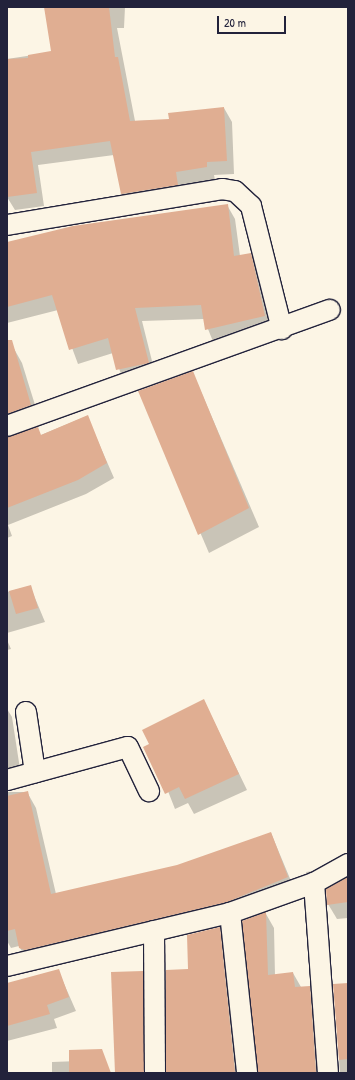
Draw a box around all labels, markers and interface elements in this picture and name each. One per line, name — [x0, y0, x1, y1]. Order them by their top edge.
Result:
scale bar — [219, 8, 288, 34]
text: 20 m — [224, 14, 246, 31]

